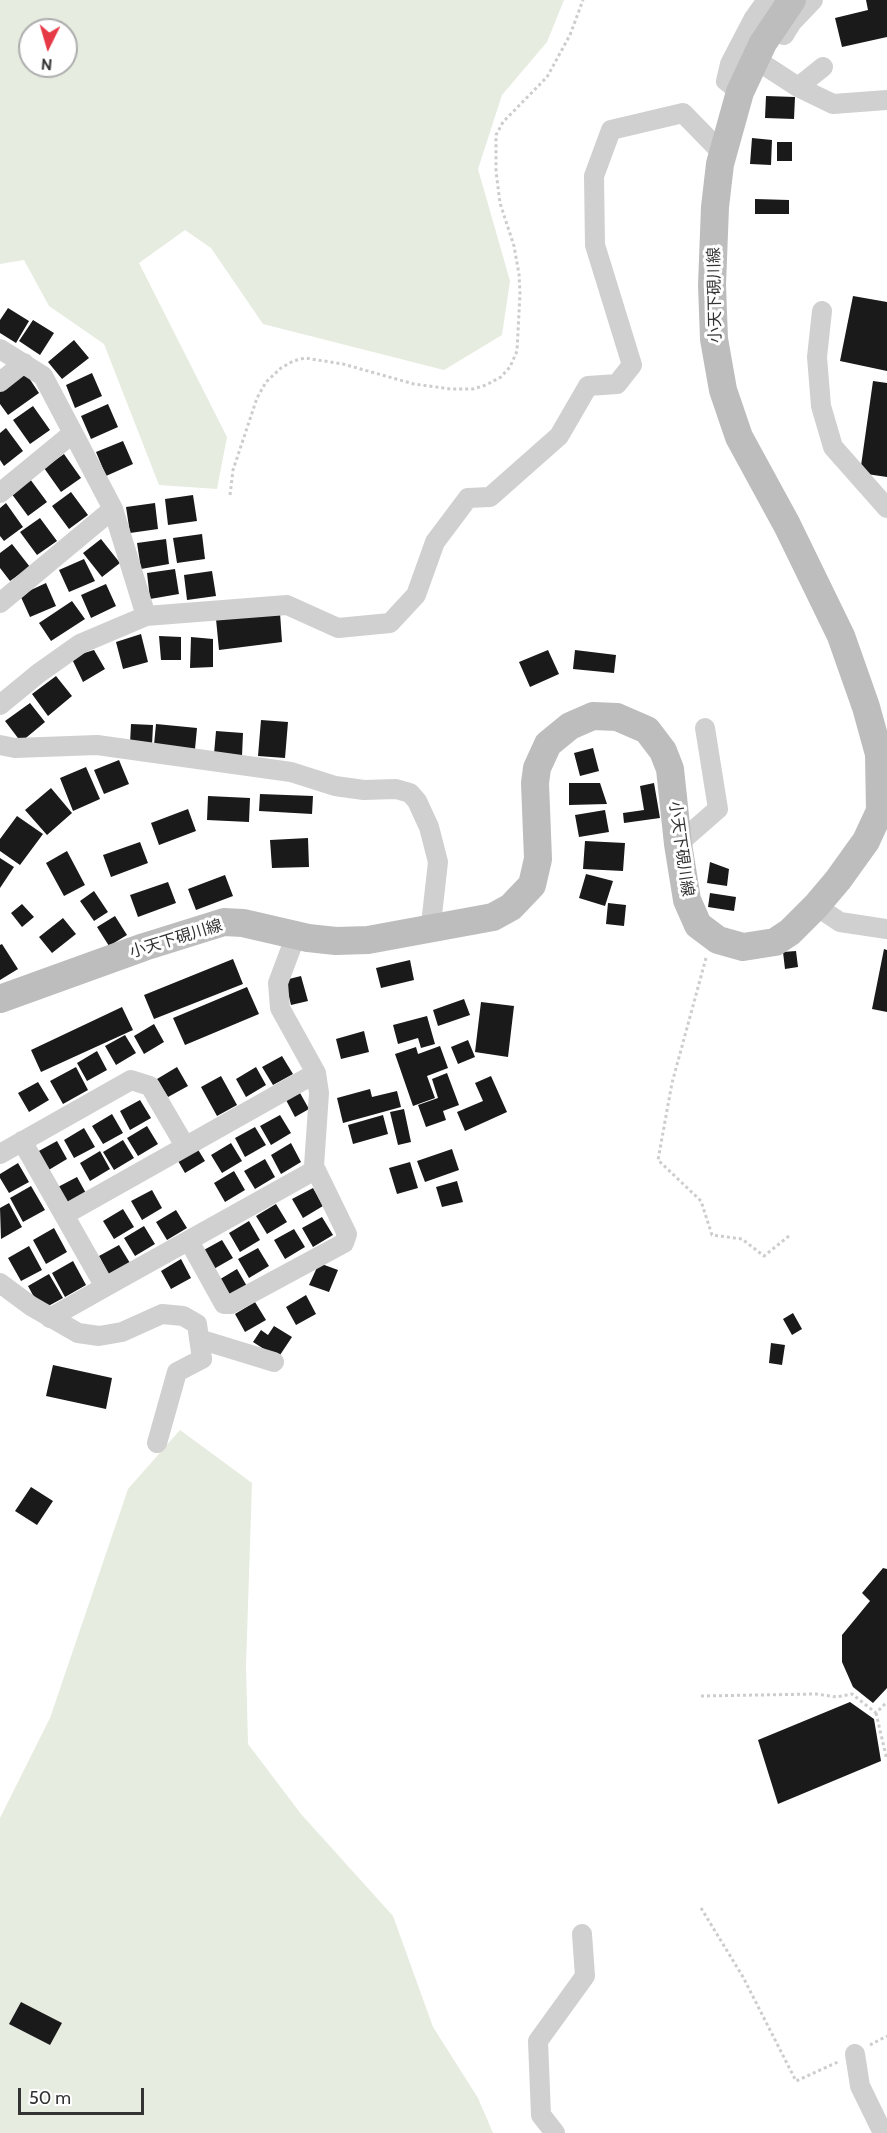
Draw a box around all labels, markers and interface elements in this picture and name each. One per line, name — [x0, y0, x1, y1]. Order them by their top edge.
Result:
north arrow — [18, 18, 78, 78]
text: N — [40, 54, 53, 74]
street label: 小天下硯川線 — [705, 247, 725, 343]
street label: 小天下硯川線 — [665, 800, 697, 898]
street label: 小天下硯川線 — [127, 916, 225, 962]
scale bar — [21, 2076, 147, 2114]
text: 50 m — [29, 2087, 71, 2109]

